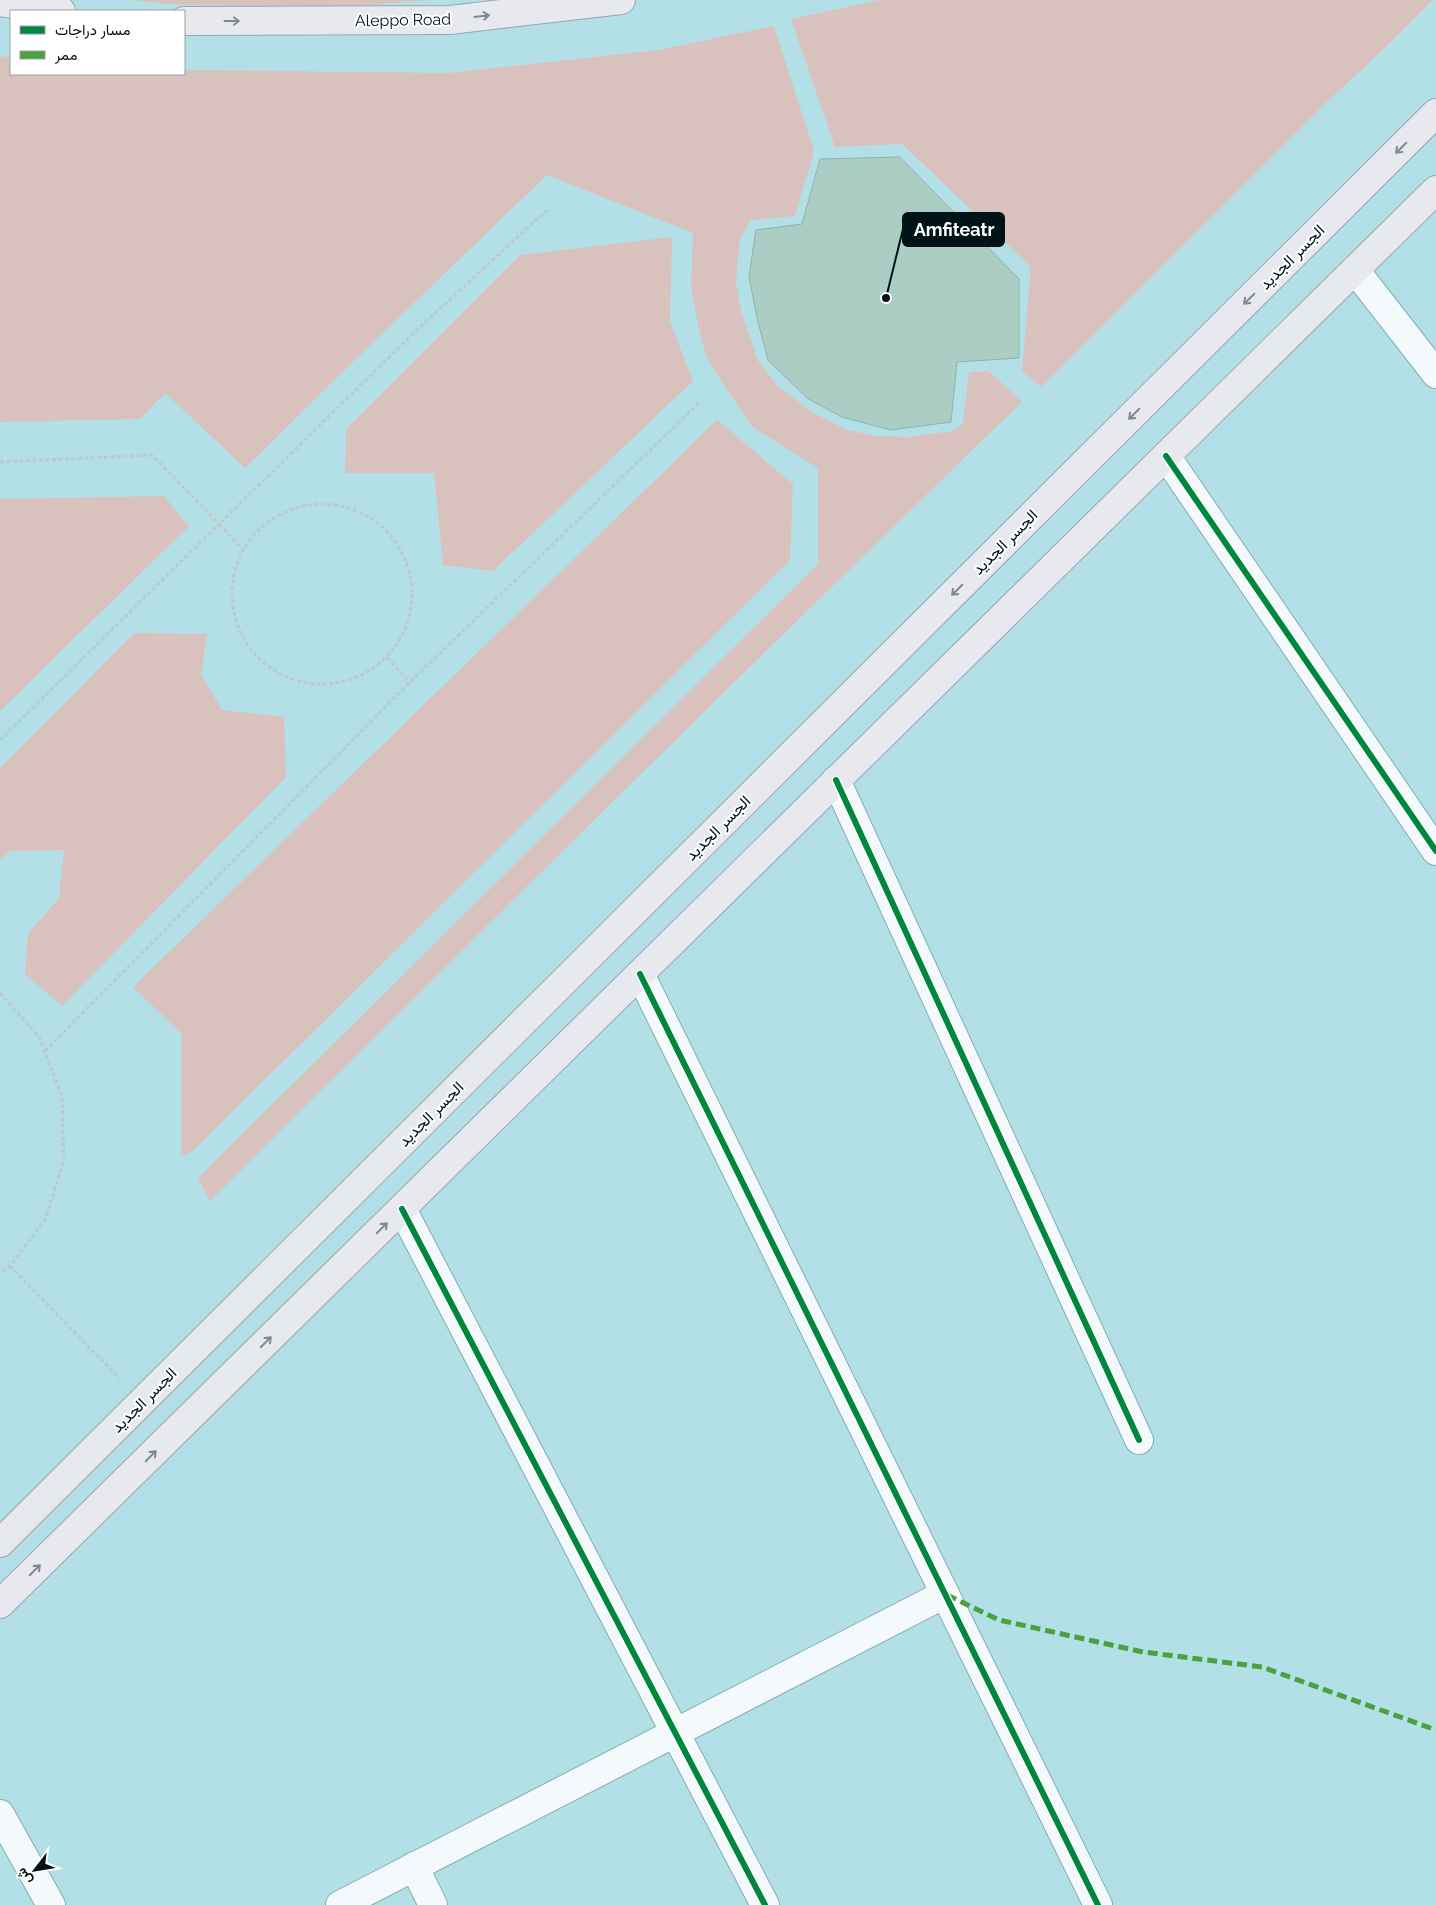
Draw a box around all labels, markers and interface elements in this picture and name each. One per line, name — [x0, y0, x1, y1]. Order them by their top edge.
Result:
legend — [10, 10, 185, 75]
street label: Aleppo Road — [355, 10, 451, 30]
one-way arrow — [474, 11, 490, 21]
one-way arrow — [224, 16, 240, 26]
text: مسار دراجات — [55, 21, 130, 39]
text: ممر — [54, 46, 77, 64]
one-way arrow — [1396, 141, 1408, 153]
callout: Amfiteatr — [903, 213, 1004, 246]
text: Amfiteatr — [914, 219, 994, 240]
street label: الجسر الجديد — [1256, 221, 1329, 294]
one-way arrow — [1243, 293, 1255, 305]
one-way arrow — [1128, 408, 1140, 420]
street label: الجسر الجديد — [969, 506, 1042, 579]
one-way arrow — [951, 584, 963, 596]
street label: الجسر الجديد — [682, 792, 755, 865]
street label: الجسر الجديد — [395, 1078, 468, 1151]
one-way arrow — [376, 1222, 388, 1234]
one-way arrow — [260, 1336, 273, 1348]
street label: الجسر الجديد — [108, 1364, 181, 1437]
one-way arrow — [144, 1450, 157, 1462]
one-way arrow — [28, 1564, 41, 1576]
north arrow — [10, 1845, 60, 1895]
text: ش — [13, 1865, 36, 1888]

